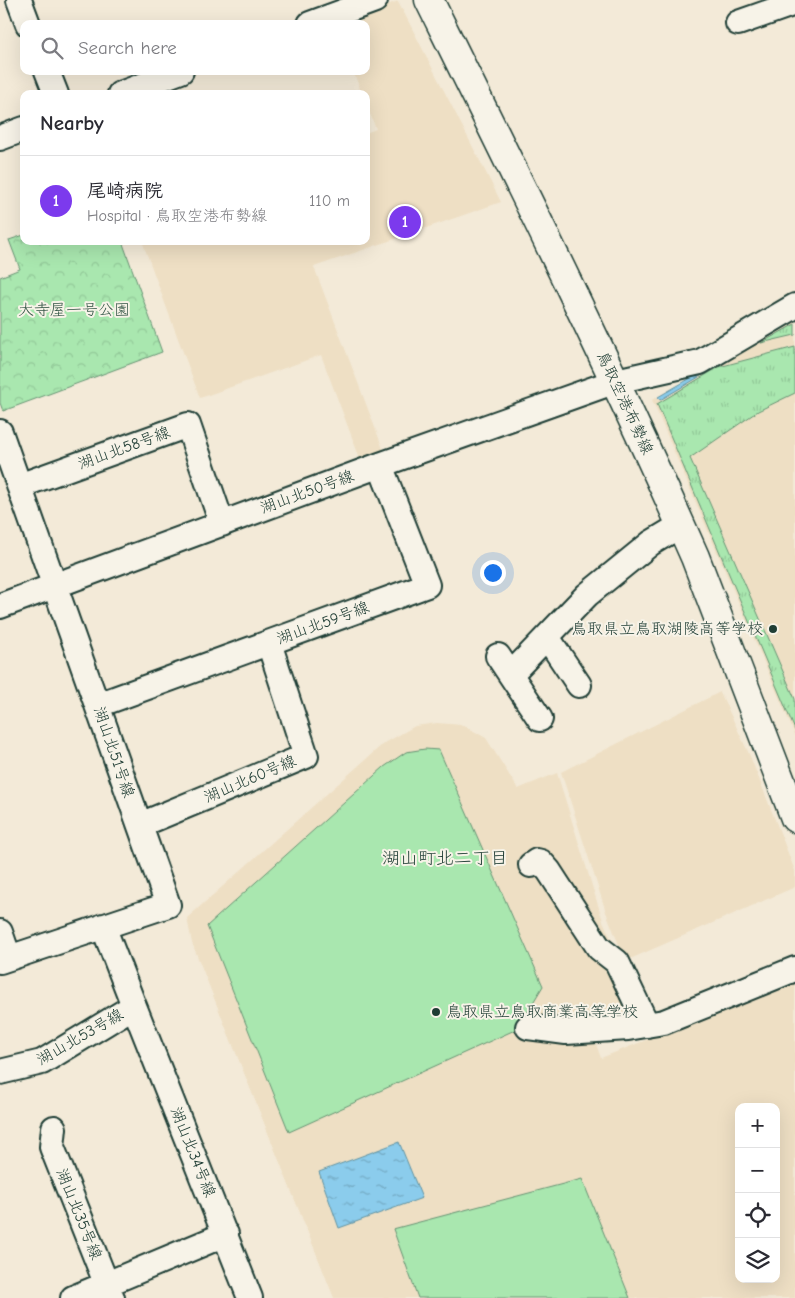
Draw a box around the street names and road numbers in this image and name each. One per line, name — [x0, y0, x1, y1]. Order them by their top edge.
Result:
street label: 鳥取空港布勢線 — [593, 348, 657, 458]
street label: 湖山北58号線 — [75, 423, 173, 473]
street label: 湖山北50号線 — [258, 467, 356, 517]
street label: 湖山北59号線 — [274, 598, 372, 648]
street label: 湖山北51号線 — [90, 704, 138, 800]
street label: 湖山北60号線 — [201, 751, 299, 807]
street label: 湖山北53号線 — [34, 1005, 126, 1069]
street label: 湖山北34号線 — [167, 1104, 219, 1200]
street label: 湖山北35号線 — [53, 1166, 105, 1262]

